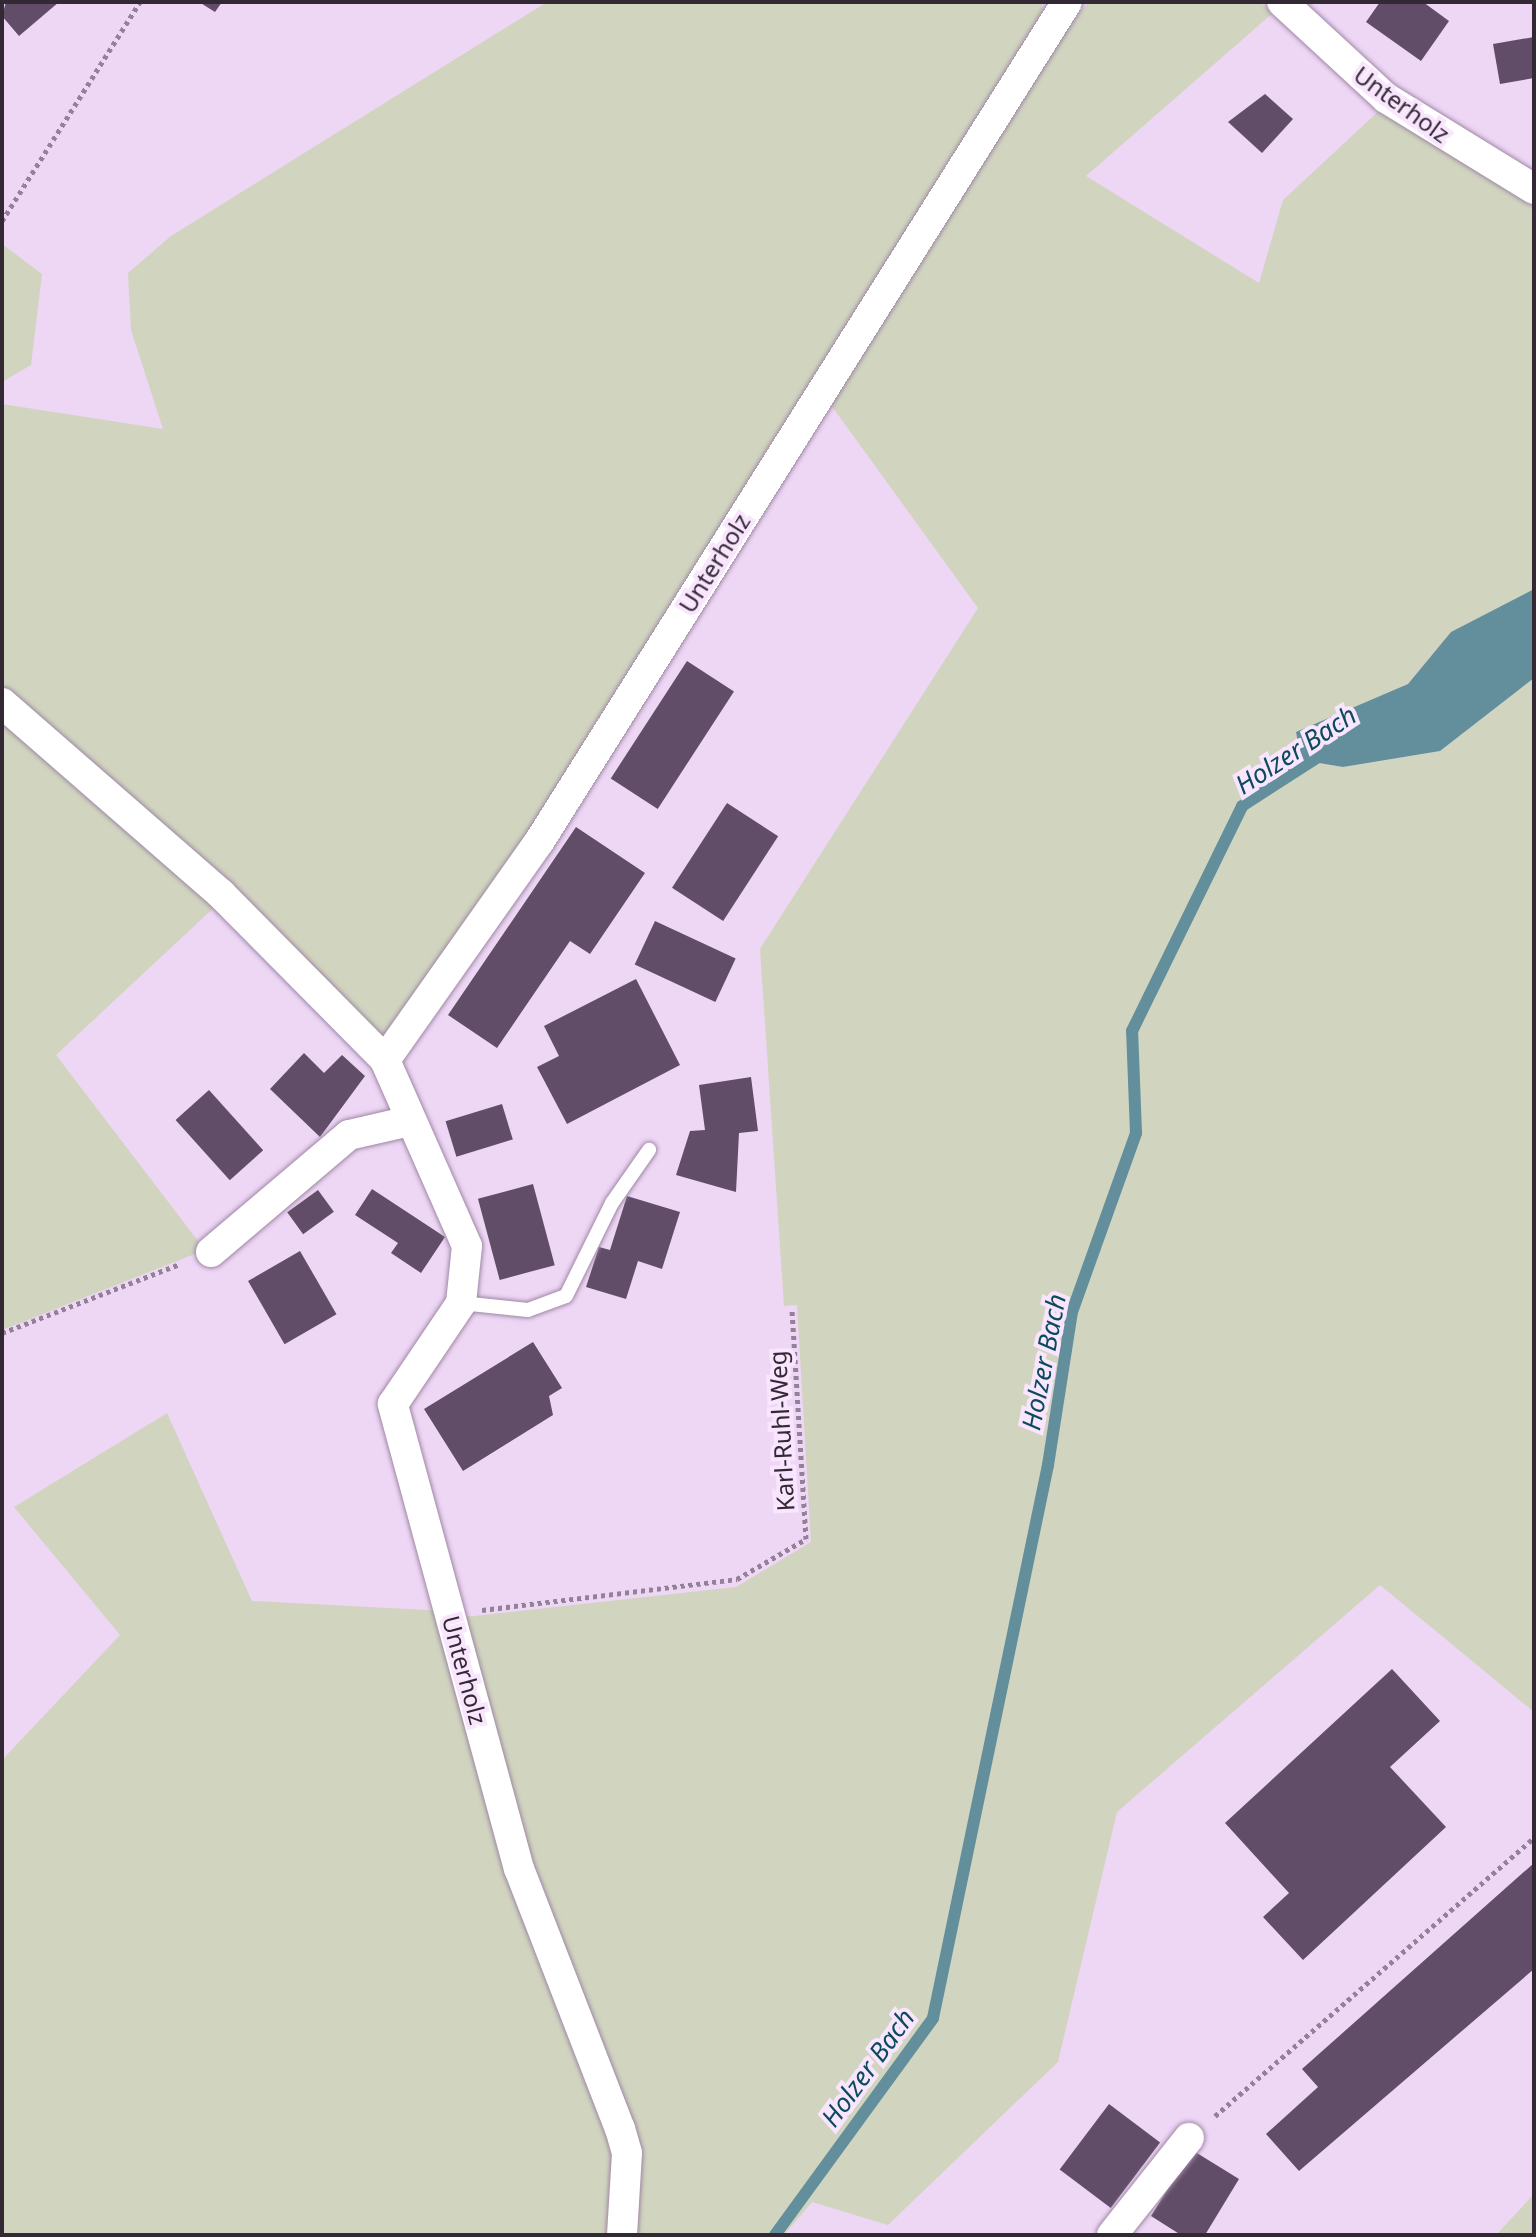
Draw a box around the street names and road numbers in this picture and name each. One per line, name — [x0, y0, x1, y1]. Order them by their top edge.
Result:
street label: Unterholz — [1349, 60, 1455, 148]
street label: Unterholz — [672, 508, 756, 618]
street label: Karl-Ruhl-Weg — [762, 1350, 800, 1512]
street label: Unterholz — [437, 1613, 493, 1727]

